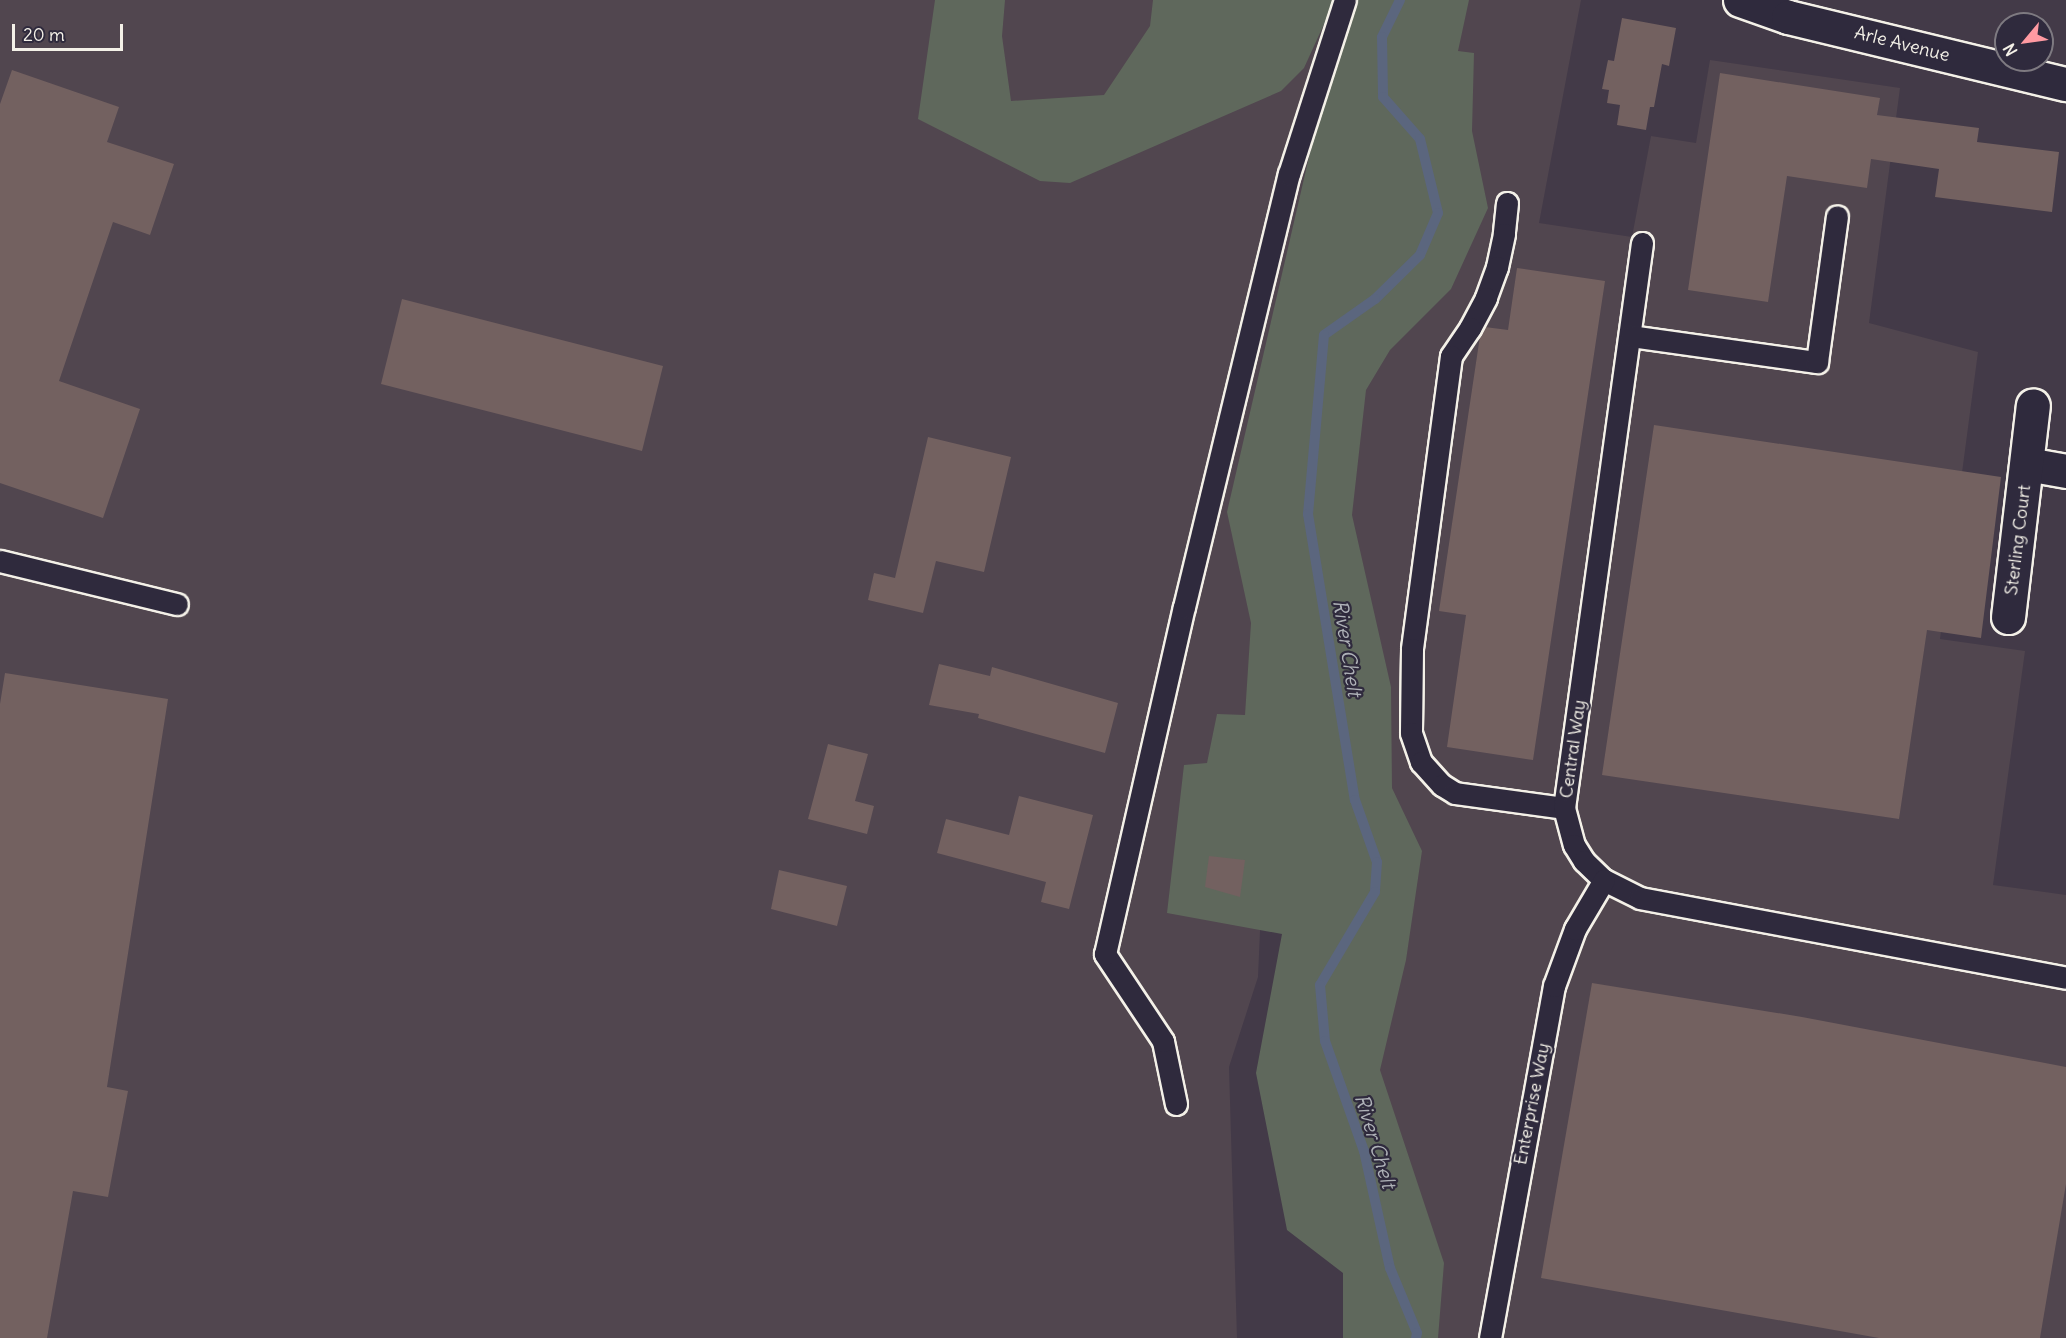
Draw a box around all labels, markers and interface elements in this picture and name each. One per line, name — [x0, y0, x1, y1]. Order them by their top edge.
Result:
scale bar — [15, 12, 126, 50]
north arrow — [1994, 12, 2054, 72]
street label: Arle Avenue — [1852, 22, 1952, 66]
text: 20 m — [23, 23, 65, 46]
text: N — [1999, 40, 2021, 59]
street label: Sterling Court — [2001, 484, 2035, 596]
water label: River Chelt — [1329, 598, 1367, 698]
street label: Central Way — [1555, 698, 1591, 800]
street label: Enterprise Way — [1510, 1041, 1554, 1167]
water label: River Chelt — [1350, 1091, 1402, 1191]

